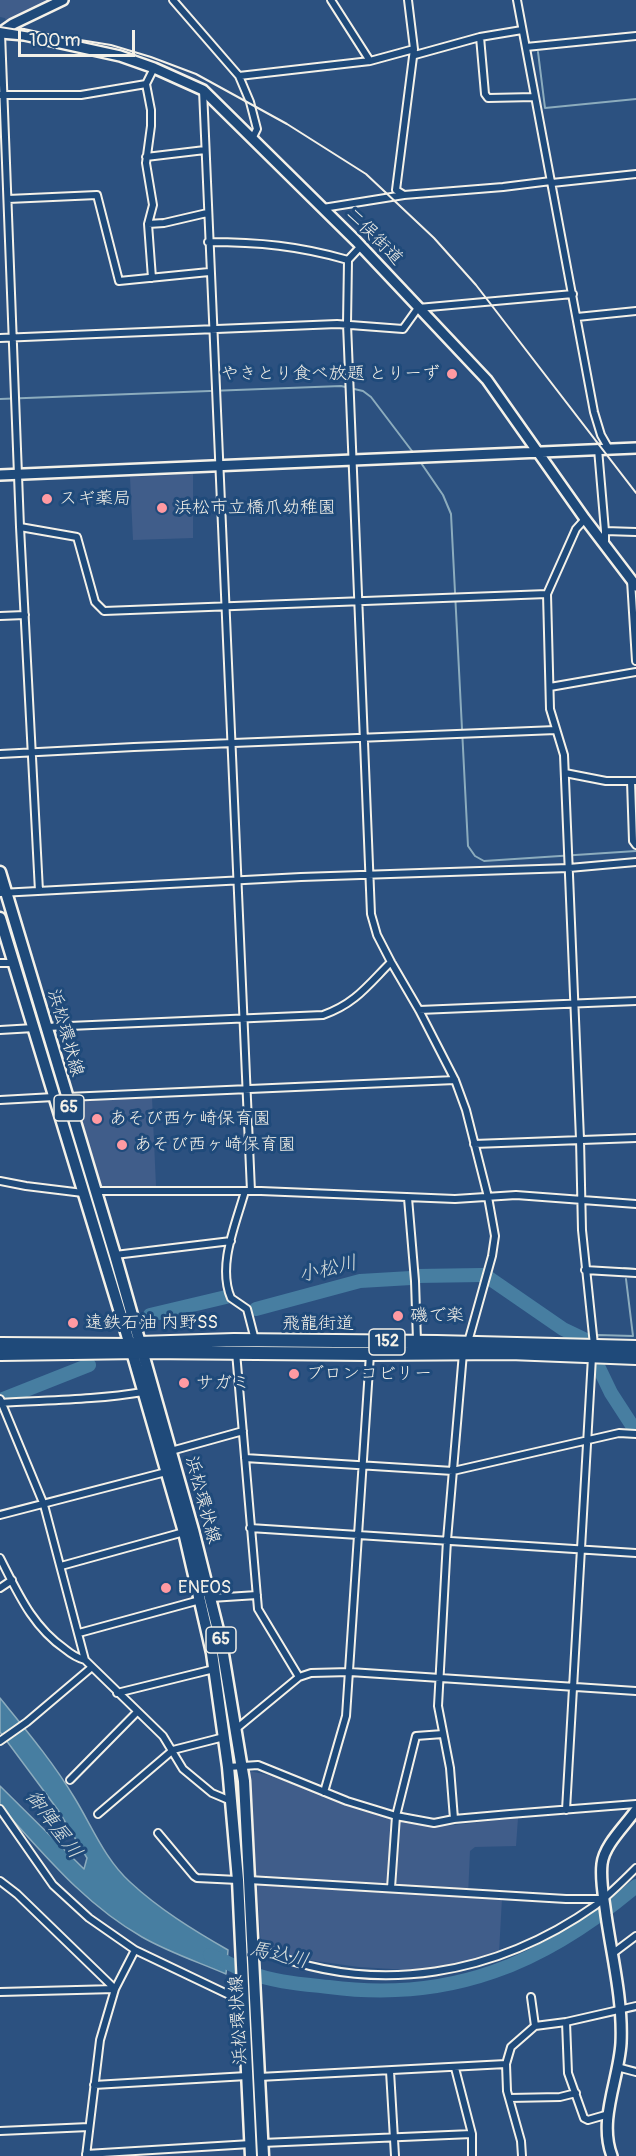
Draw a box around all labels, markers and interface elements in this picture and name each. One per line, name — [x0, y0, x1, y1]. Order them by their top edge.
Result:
scale bar — [21, 18, 138, 56]
text: 100 m — [29, 29, 81, 52]
street label: 二俣街道 — [341, 204, 407, 270]
place label: やきとり食べ放題 とりーず — [221, 363, 440, 385]
marker: やきとり食べ放題 とりーず — [445, 367, 459, 381]
place label: スギ薬局 — [59, 488, 131, 510]
marker: スギ薬局 — [40, 492, 54, 506]
place label: 浜松市立橋爪幼稚園 — [174, 497, 336, 519]
marker: 浜松市立橋爪幼稚園 — [155, 501, 169, 515]
street label: 浜松環状線 — [42, 987, 88, 1079]
road number: 65 — [54, 1095, 84, 1121]
place label: あそび西ケ崎保育園 — [109, 1108, 271, 1130]
marker: あそび西ケ崎保育園 — [90, 1112, 104, 1126]
place label: あそび西ヶ崎保育園 — [134, 1134, 296, 1156]
marker: あそび西ヶ崎保育園 — [115, 1138, 129, 1152]
water label: 小松川 — [296, 1252, 360, 1288]
place label: 磯で楽 — [410, 1305, 464, 1327]
marker: 磯で楽 — [391, 1309, 405, 1323]
place label: 遠鉄石油 内野SS — [85, 1312, 218, 1334]
street label: 飛龍街道 — [282, 1313, 354, 1335]
marker: 遠鉄石油 内野SS — [66, 1316, 80, 1330]
road number: 152 — [369, 1329, 405, 1355]
place label: ブロンコビリー — [306, 1363, 432, 1385]
marker: ブロンコビリー — [287, 1367, 301, 1381]
place label: サガミ — [196, 1372, 250, 1394]
marker: サガミ — [177, 1376, 191, 1390]
street label: 浜松環状線 — [180, 1454, 224, 1546]
place label: ENEOS — [178, 1577, 231, 1599]
marker: ENEOS — [159, 1581, 173, 1595]
road number: 65 — [206, 1627, 236, 1653]
water label: 御陣屋川 — [19, 1786, 87, 1864]
water label: 馬込川 — [247, 1938, 311, 1974]
street label: 浜松環状線 — [226, 1974, 252, 2066]

